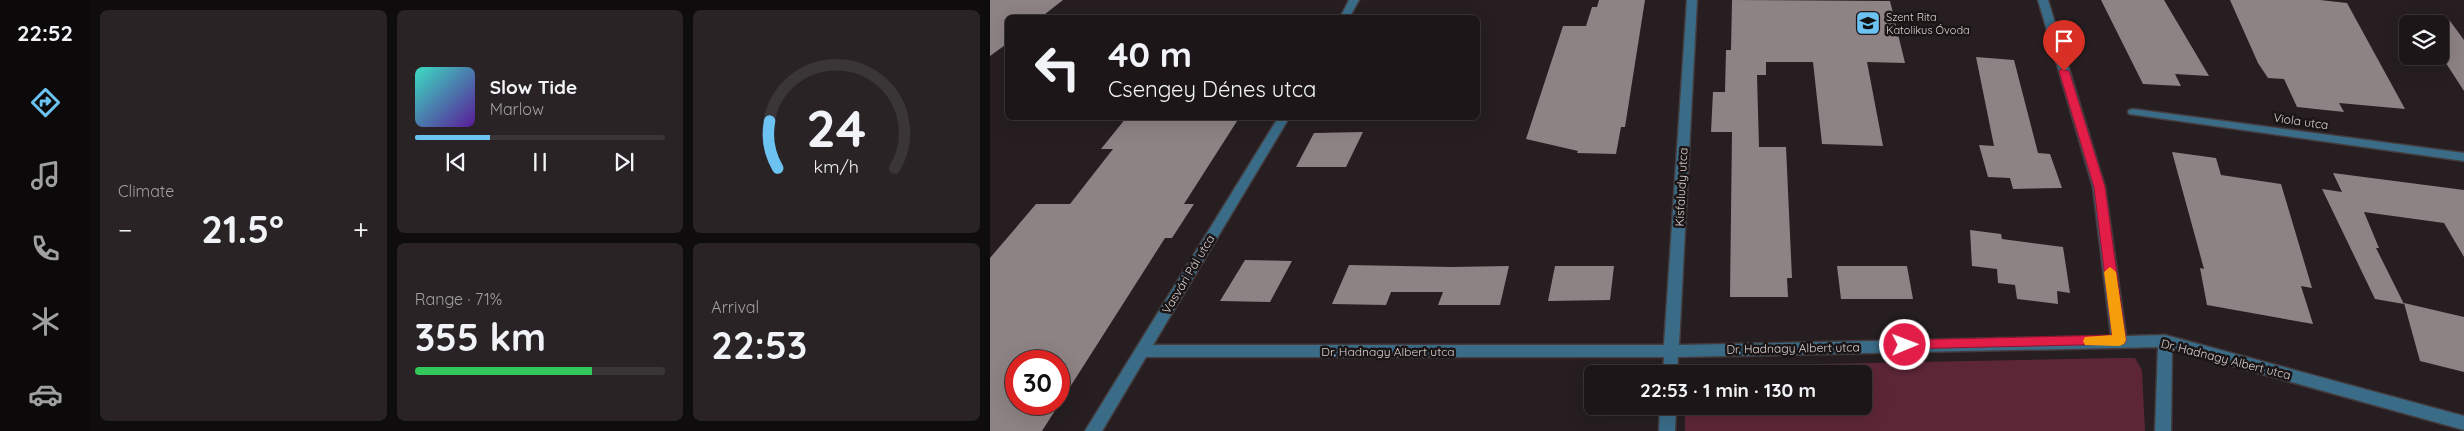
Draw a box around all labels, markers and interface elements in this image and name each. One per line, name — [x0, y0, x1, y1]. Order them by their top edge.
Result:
school or university icon: Szent Rita Katolikus Óvoda — [1855, 10, 1881, 36]
place label: Szent Rita Katolikus Óvoda — [1886, 10, 1970, 37]
map controls — [2399, 15, 2449, 65]
button: layers — [2399, 15, 2449, 65]
text: 22:52 — [17, 19, 73, 47]
pin — [2043, 20, 2085, 71]
icon: arrive — [2050, 27, 2078, 55]
text: 40 m — [1108, 32, 1192, 76]
icon: left — [1025, 35, 1090, 100]
text: Slow Tide — [490, 75, 577, 99]
text: Csengey Dénes utca — [1108, 75, 1316, 103]
icon: directions — [28, 85, 63, 120]
text: 24 — [807, 95, 867, 160]
text: Marlow — [490, 99, 544, 119]
street label: Viola utca — [2273, 110, 2329, 132]
street label: Kisfaludy utca — [1671, 147, 1691, 227]
icon: previous — [442, 148, 470, 176]
icon: pause — [526, 148, 554, 176]
icon: next — [610, 148, 638, 176]
text: km/h — [814, 155, 859, 177]
icon: music — [28, 158, 63, 193]
text: Climate — [118, 181, 174, 201]
text: 21.5° — [201, 205, 284, 253]
text: − — [118, 212, 133, 247]
text: + — [353, 212, 369, 247]
icon: phone — [28, 231, 63, 266]
street label: Vasvári Pál utca — [1159, 232, 1217, 316]
text: Range · 71% — [415, 289, 502, 309]
text: Arrival — [711, 297, 759, 317]
icon: climate — [28, 304, 63, 339]
text: 355 km — [415, 313, 546, 361]
position arrow — [1878, 318, 1930, 370]
text: 22:53 — [711, 321, 807, 369]
street label: Dr. Hadnagy Albert utca — [2160, 336, 2292, 382]
street label: Dr. Hadnagy Albert utca — [1726, 339, 1860, 357]
street label: Dr. Hadnagy Albert utca — [1321, 344, 1455, 359]
speed limit sign: 30 — [1005, 350, 1070, 415]
icon: car — [28, 377, 63, 412]
text: 22:53 · 1 min · 130 m — [1640, 378, 1816, 402]

